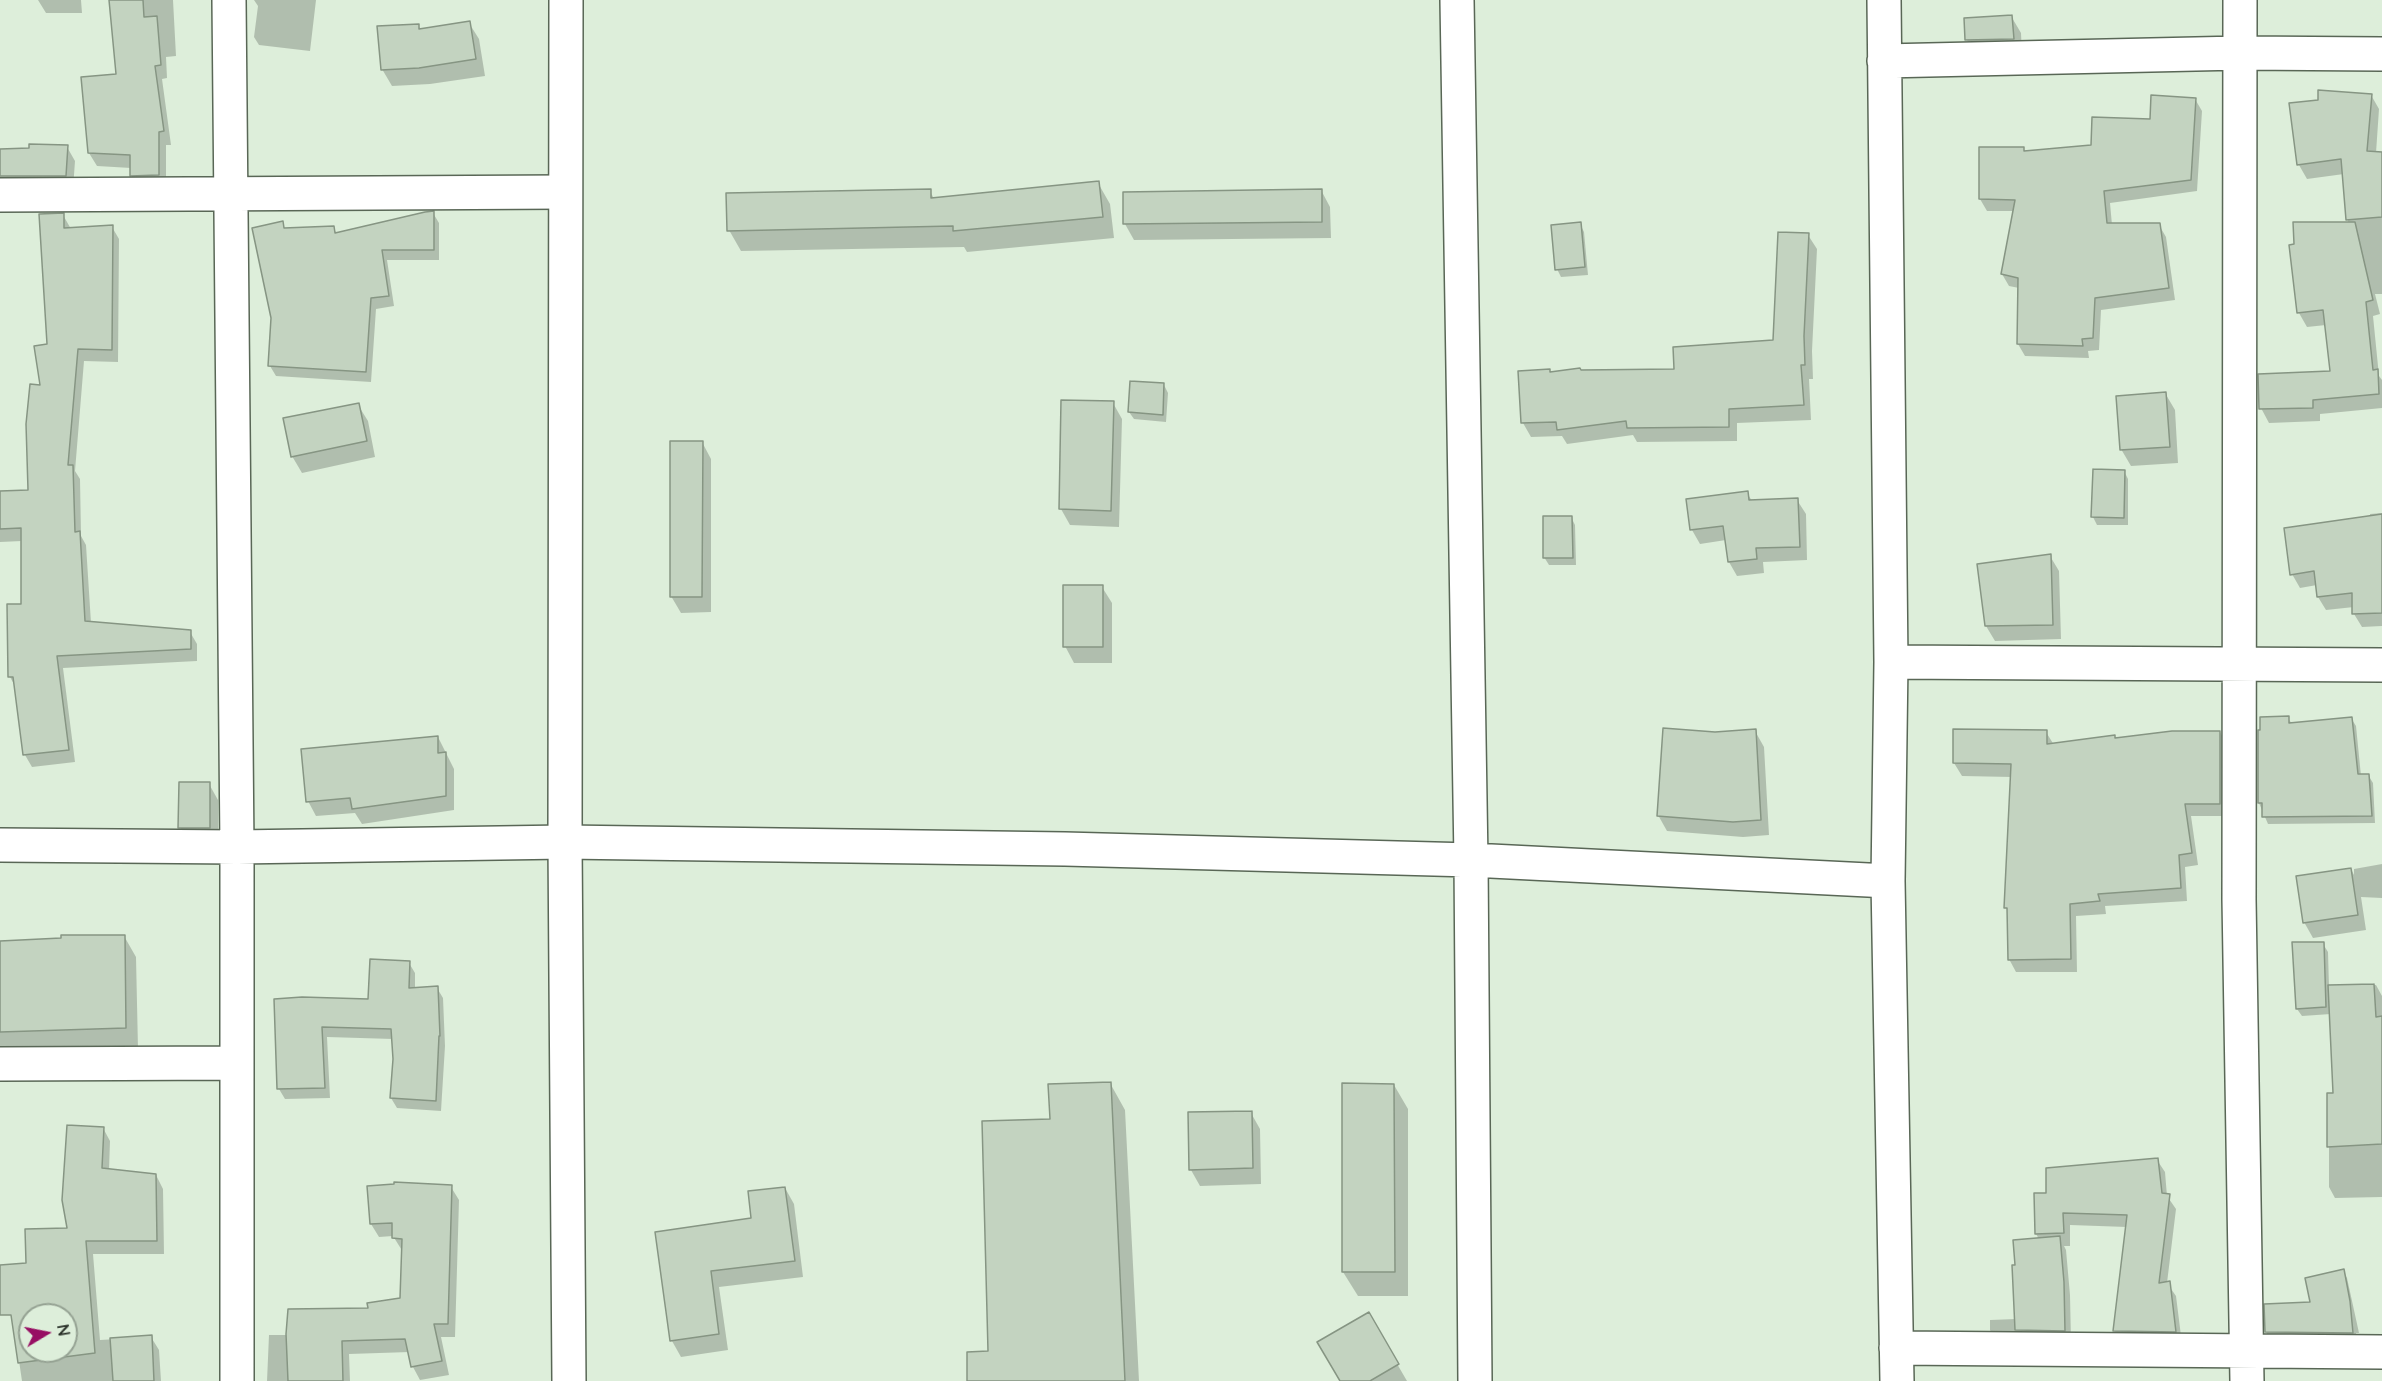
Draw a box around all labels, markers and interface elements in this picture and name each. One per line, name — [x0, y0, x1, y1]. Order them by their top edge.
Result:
north arrow — [18, 1303, 78, 1363]
text: N — [53, 1323, 75, 1338]

